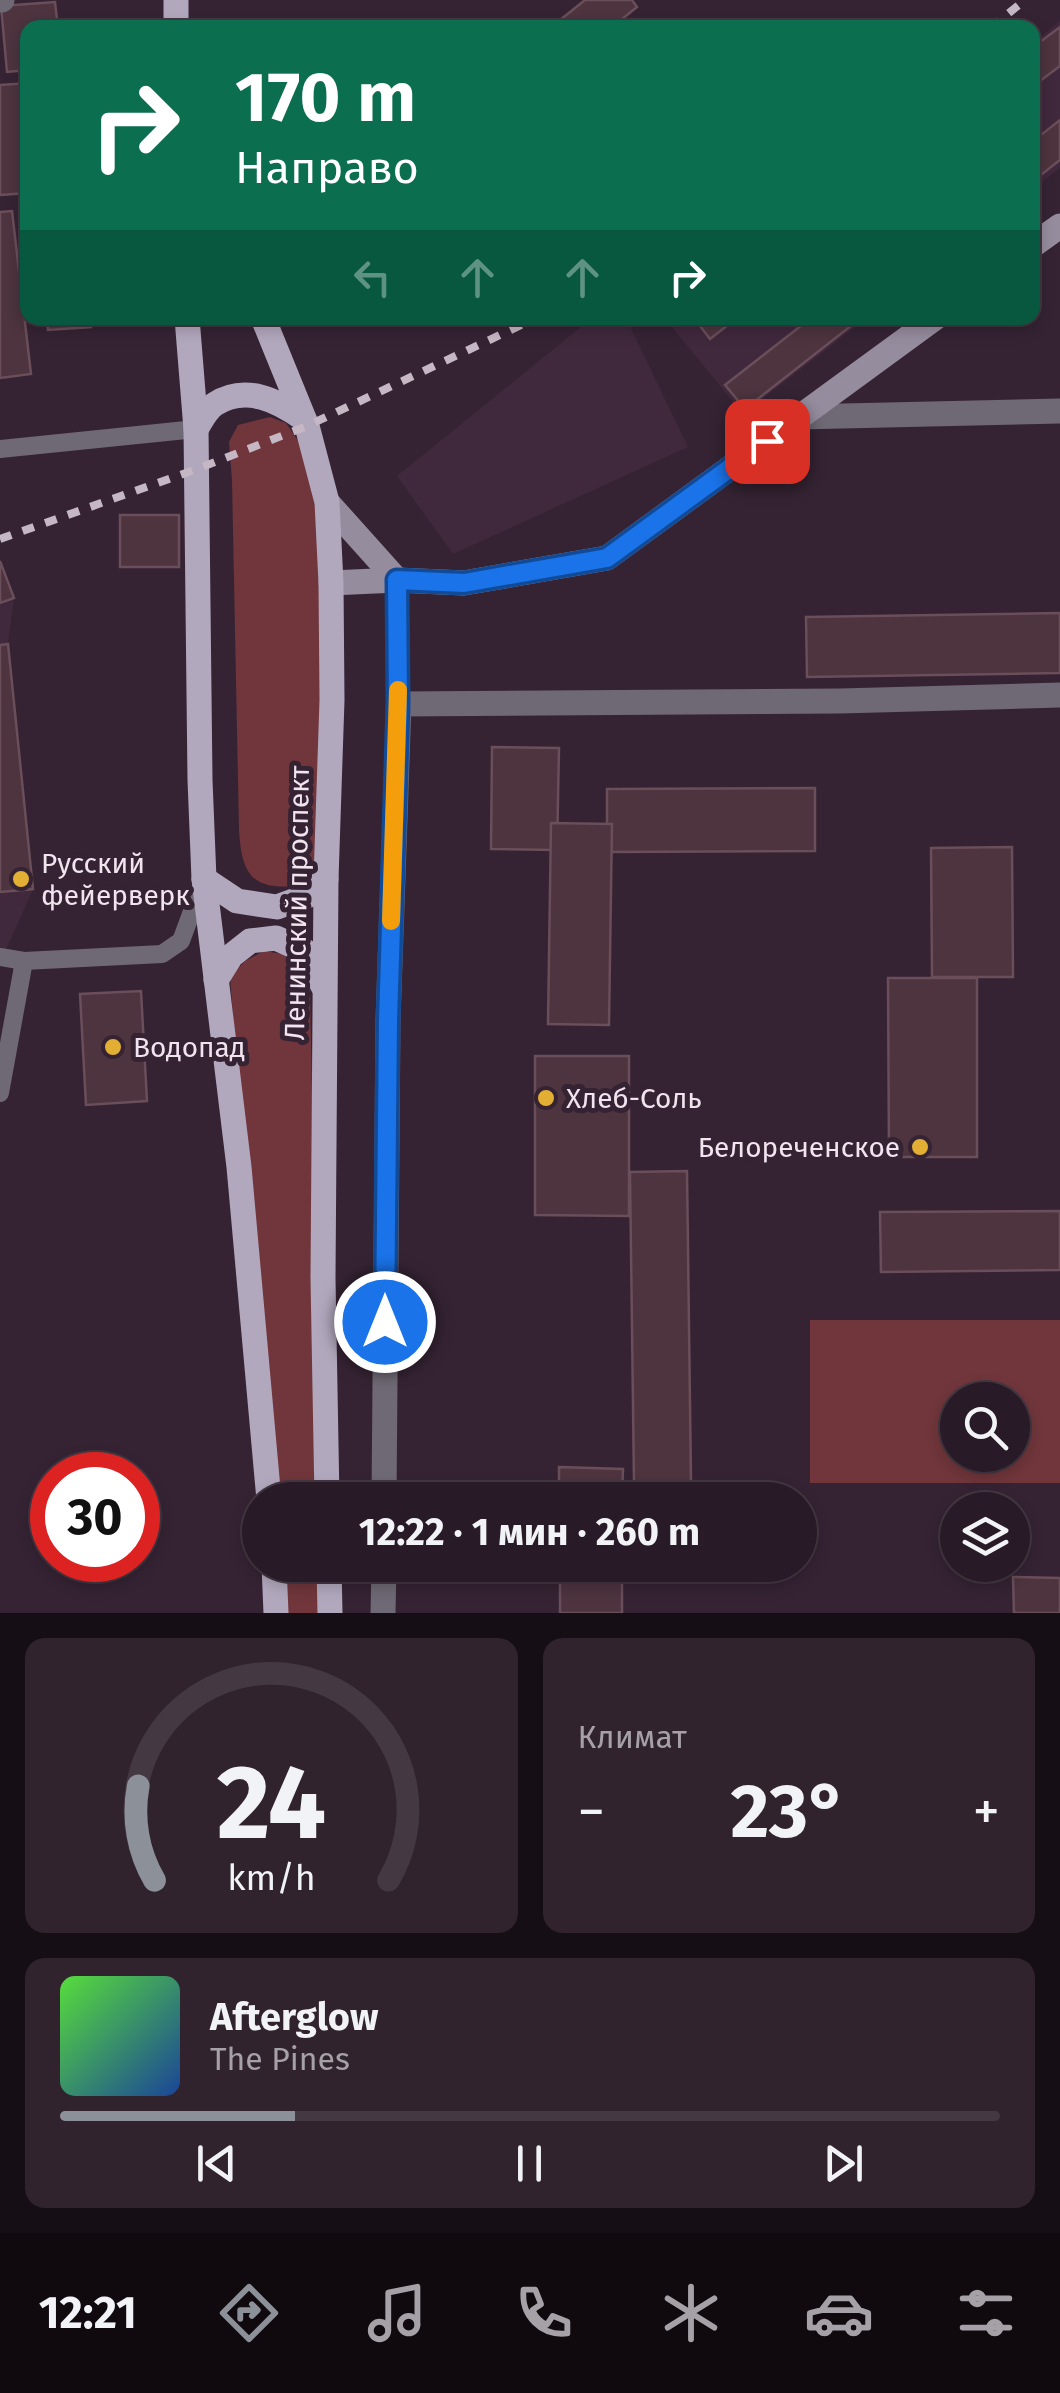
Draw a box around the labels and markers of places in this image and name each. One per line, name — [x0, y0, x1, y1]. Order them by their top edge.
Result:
pin — [725, 399, 810, 484]
place label: Русский фейерверк — [41, 847, 190, 912]
marker: Русский фейерверк — [10, 868, 32, 890]
place label: Водопад — [133, 1031, 245, 1064]
marker: Водопад — [102, 1036, 124, 1058]
place label: Хлеб-Соль — [566, 1082, 702, 1115]
marker: Хлеб-Соль — [535, 1087, 557, 1109]
place label: Белореченское — [698, 1131, 900, 1164]
marker: Белореченское — [909, 1136, 931, 1158]

